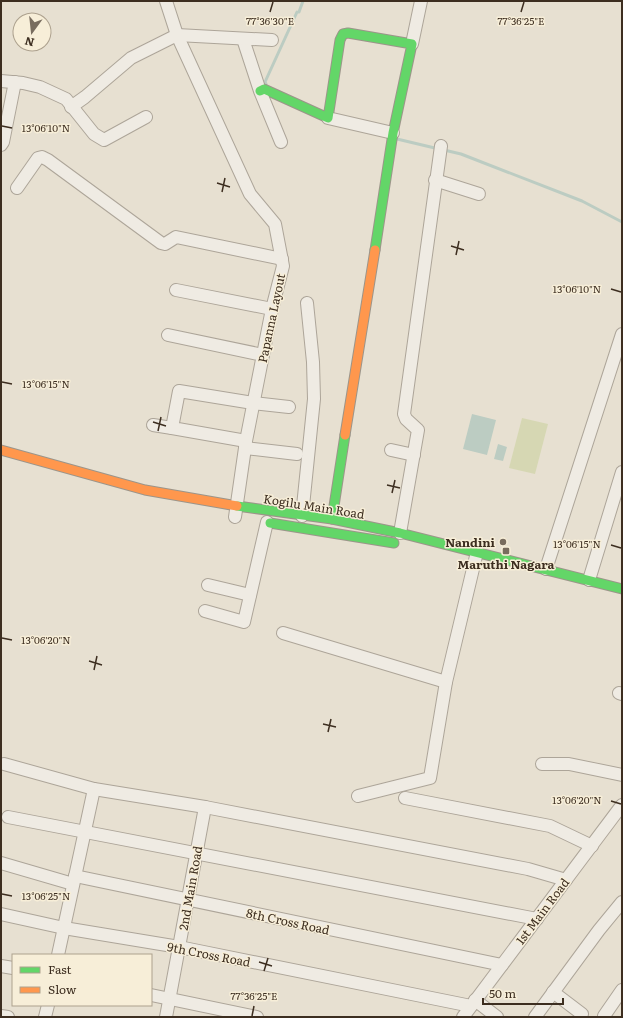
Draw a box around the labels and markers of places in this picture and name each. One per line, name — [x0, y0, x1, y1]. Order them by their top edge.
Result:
place label: Nandini — [445, 533, 496, 551]
marker: Nandini — [498, 537, 508, 547]
marker: Maruthi Nagara — [501, 546, 511, 556]
place label: Maruthi Nagara — [457, 555, 555, 573]

